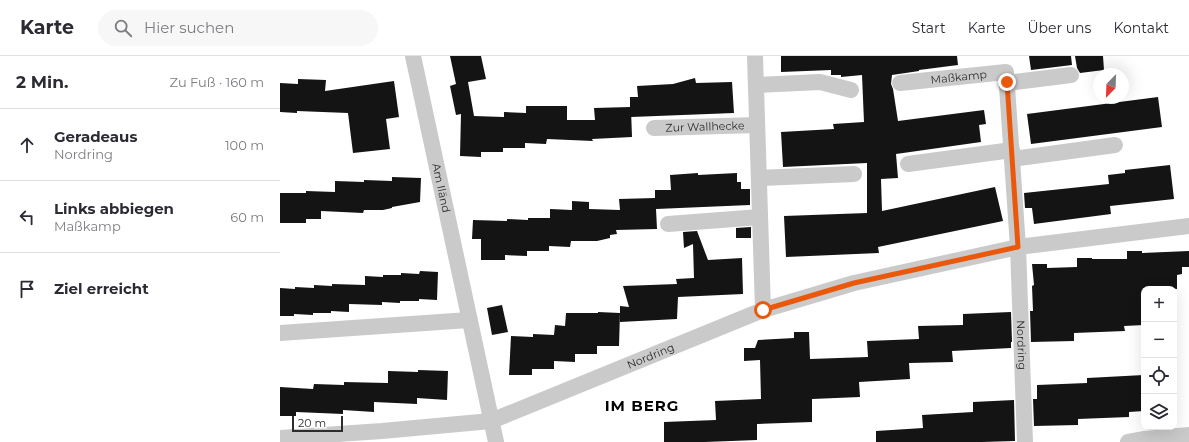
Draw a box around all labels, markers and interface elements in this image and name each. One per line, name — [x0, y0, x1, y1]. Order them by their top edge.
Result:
search box — [98, 10, 378, 46]
text: Karte — [20, 16, 74, 39]
icon: search — [112, 17, 134, 39]
text: Hier suchen — [144, 18, 234, 37]
text: Start — [912, 19, 946, 37]
text: Karte — [968, 19, 1005, 37]
text: Über uns — [1027, 19, 1091, 37]
text: Kontakt — [1113, 19, 1169, 37]
street label: Maßkamp — [930, 67, 987, 87]
north arrow — [1093, 68, 1129, 104]
text: 2 Min. — [16, 72, 68, 92]
route end — [998, 73, 1016, 91]
text: Zu Fuß · 160 m — [170, 74, 264, 90]
street label: Zur Wallhecke — [665, 118, 745, 135]
text: Geradeaus — [54, 127, 137, 146]
icon: ahead — [16, 134, 38, 156]
text: 100 m — [225, 137, 264, 153]
text: Nordring — [54, 146, 113, 162]
street label: Am Iländ — [429, 162, 453, 214]
text: Links abbiegen — [54, 199, 174, 218]
icon: left — [16, 206, 38, 228]
text: 60 m — [230, 209, 264, 225]
text: Maßkamp — [54, 218, 121, 234]
icon: arrive — [16, 278, 38, 300]
text: Ziel erreicht — [54, 279, 149, 298]
map controls — [1141, 286, 1177, 430]
button: + — [1141, 286, 1177, 322]
route start — [754, 301, 772, 319]
street label: Nordring — [1014, 320, 1029, 370]
button: − — [1141, 322, 1177, 358]
street label: Nordring — [625, 340, 676, 372]
button: locate — [1141, 358, 1177, 394]
button: layers — [1141, 394, 1177, 430]
district label: IM BERG — [605, 396, 679, 415]
scale bar — [292, 414, 343, 433]
text: 20 m — [298, 416, 326, 430]

